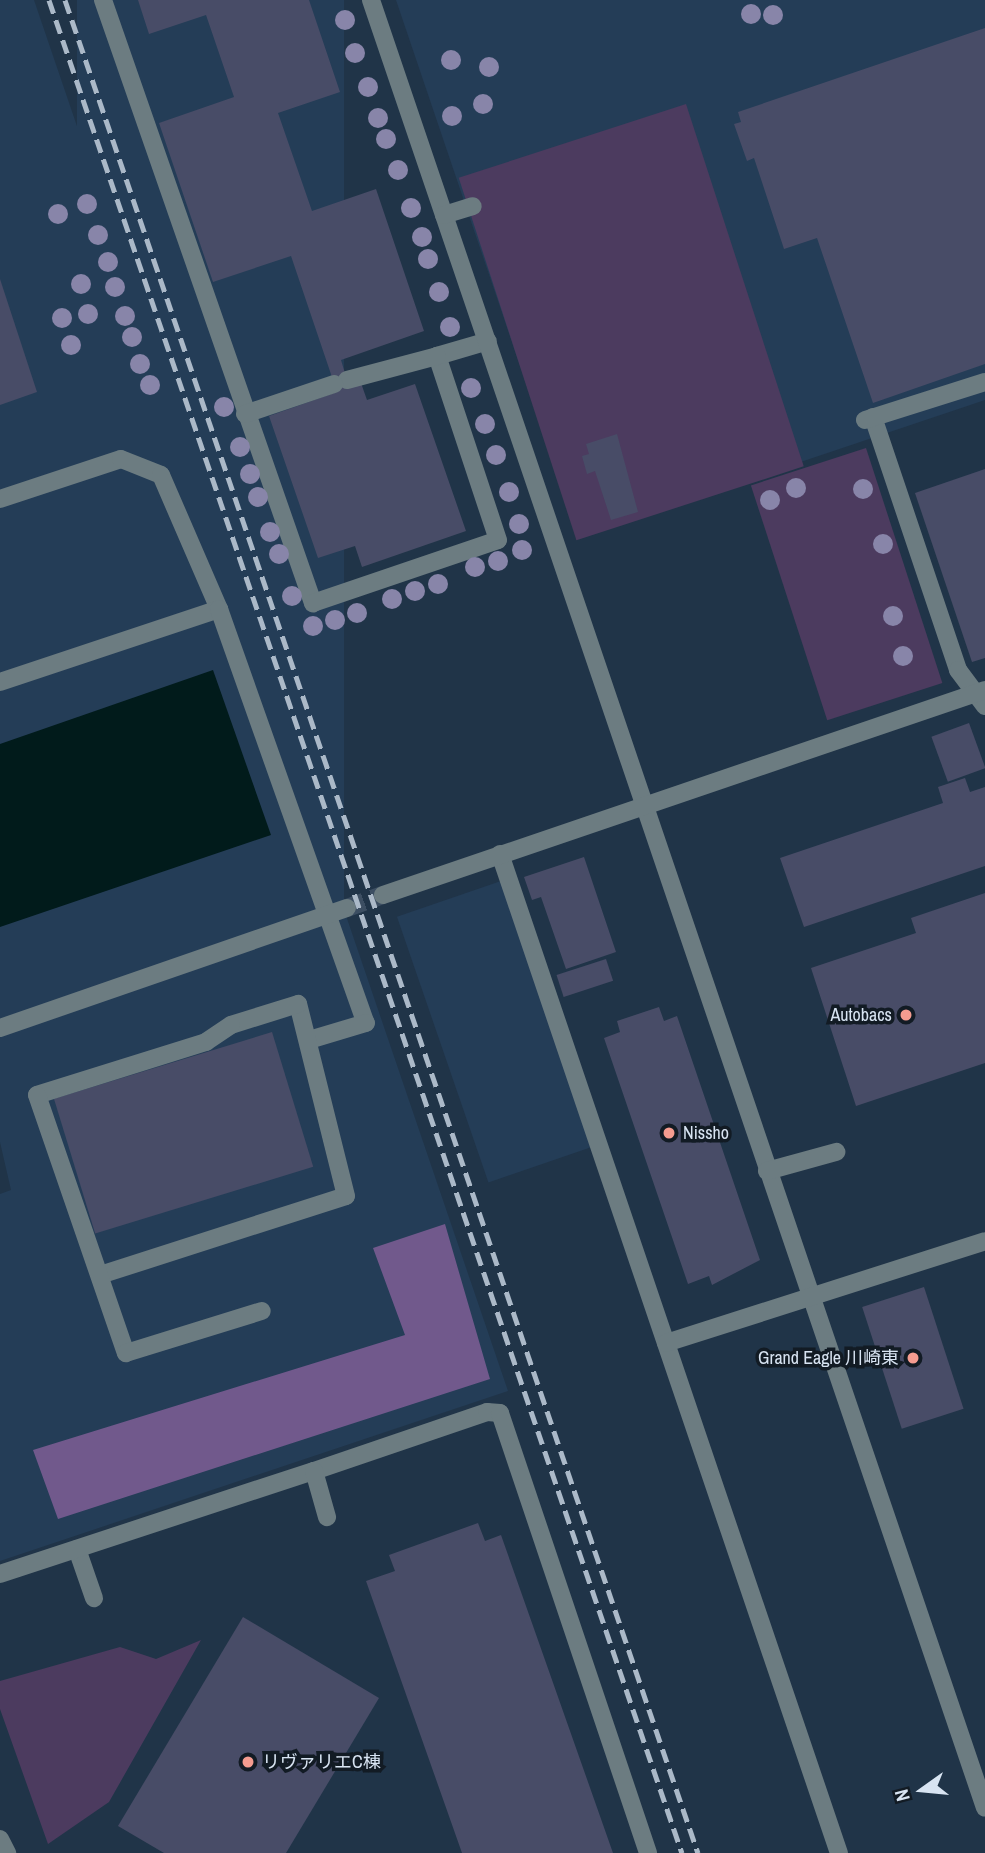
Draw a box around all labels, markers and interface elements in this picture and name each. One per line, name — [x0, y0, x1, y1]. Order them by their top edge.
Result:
place label: Autobacs — [830, 1004, 892, 1026]
marker: Autobacs — [898, 1007, 914, 1023]
place label: Nissho — [683, 1122, 729, 1144]
marker: Nissho — [661, 1125, 677, 1141]
place label: Grand Eagle 川崎東 — [758, 1347, 899, 1369]
marker: Grand Eagle 川崎東 — [905, 1350, 921, 1366]
place label: リヴァリエC棟 — [262, 1751, 381, 1773]
marker: リヴァリエC棟 — [240, 1754, 256, 1770]
north arrow — [887, 1755, 957, 1825]
text: N — [888, 1787, 916, 1804]

